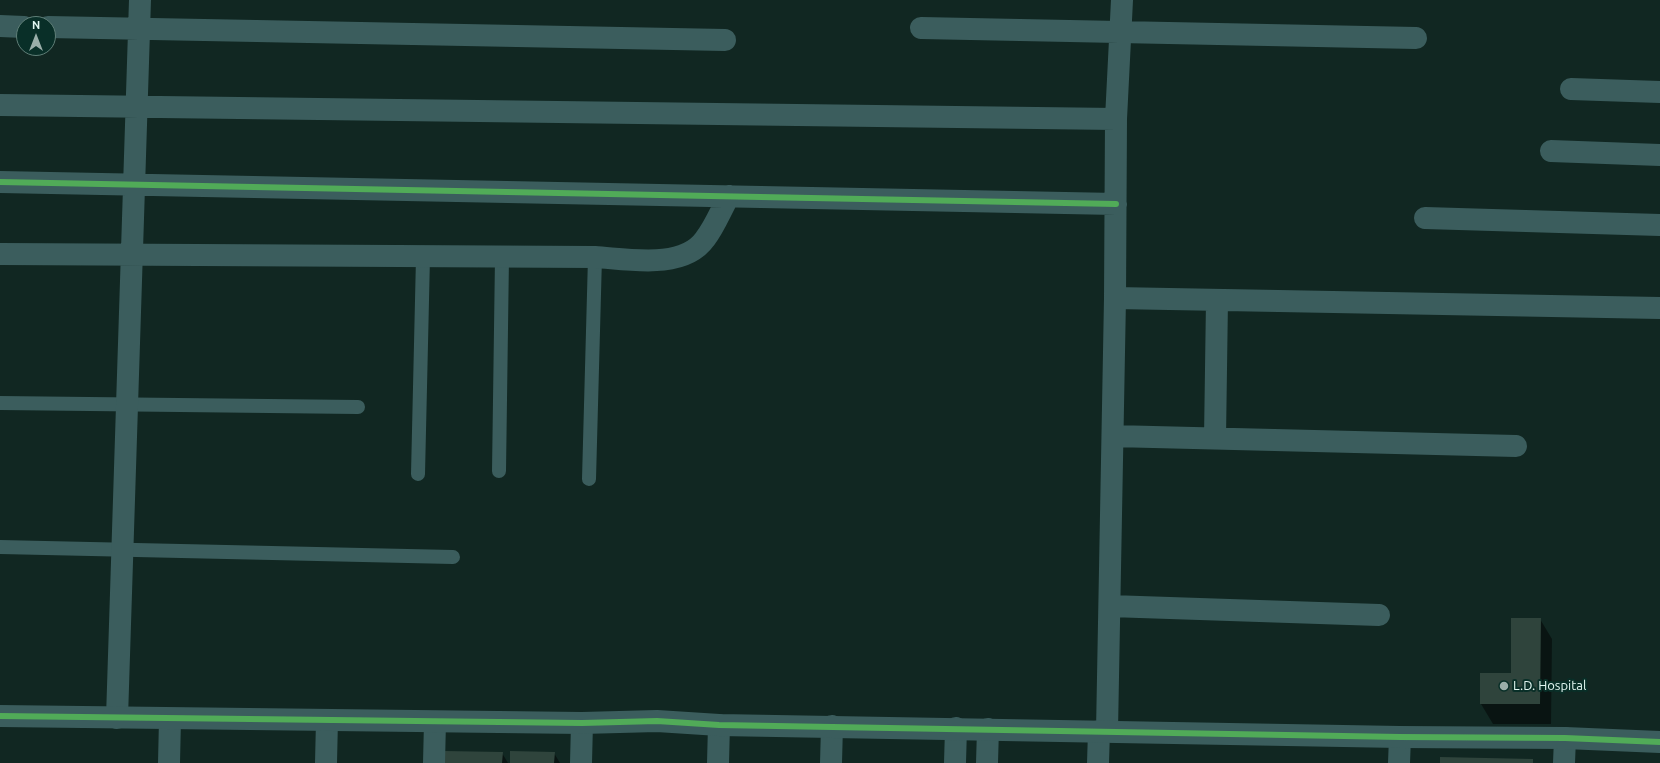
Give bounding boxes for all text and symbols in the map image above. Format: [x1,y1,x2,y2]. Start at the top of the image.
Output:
north arrow [16,16,56,56]
text: N [32,19,40,31]
place label: L.D. Hospital [1513,678,1586,694]
marker: L.D. Hospital [1498,680,1510,692]

